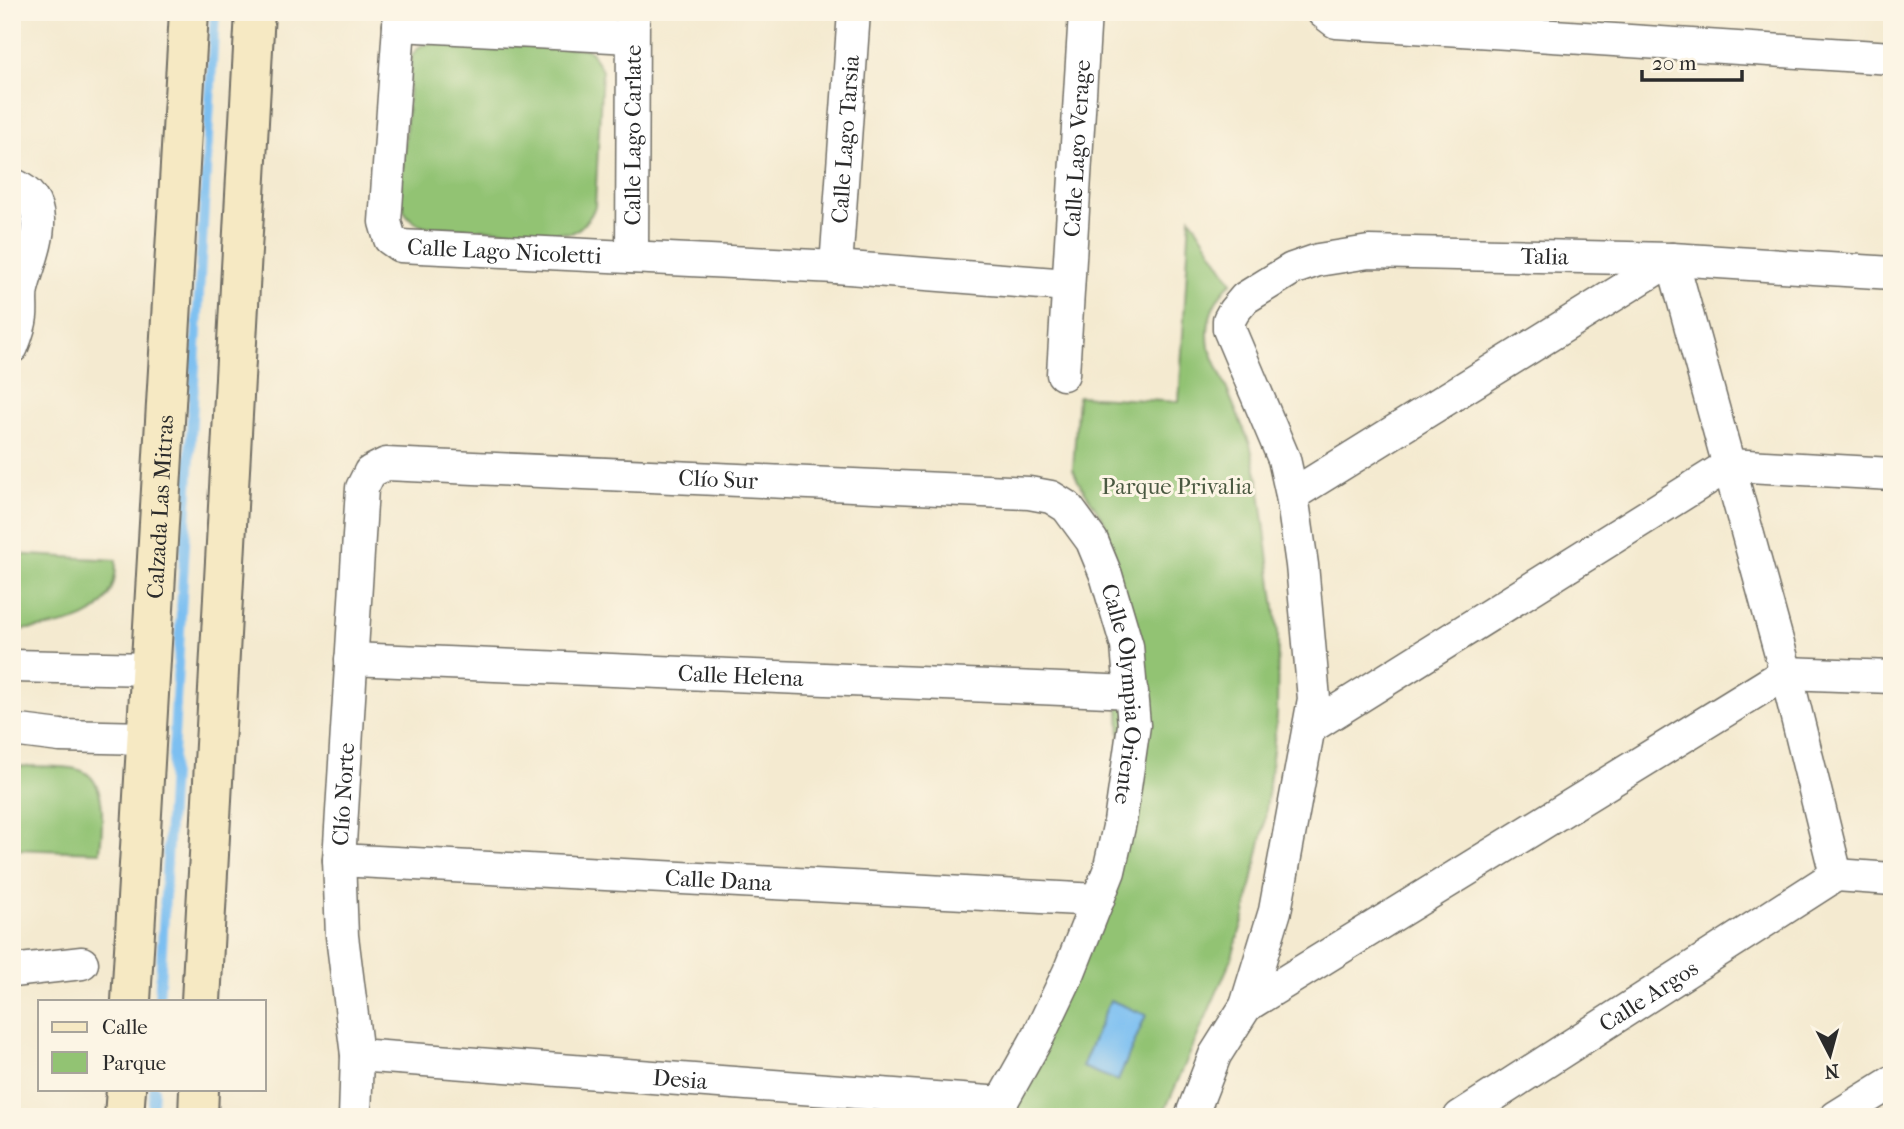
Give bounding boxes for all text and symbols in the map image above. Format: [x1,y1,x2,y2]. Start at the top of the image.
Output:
scale bar [1642,38,1741,82]
street label: Calle Lago Carlate [619,45,646,225]
text: 20 m [1652,51,1697,75]
street label: Calle Lago Tarsia [826,54,864,224]
street label: Calle Lago Verage [1058,59,1096,238]
street label: Calle Lago Nicoletti [407,233,603,269]
street label: Talia [1520,242,1569,270]
street label: Calzada Las Mitras [141,414,179,600]
street label: Clío Sur [678,464,759,494]
park label: Parque Privalia [1102,473,1253,500]
street label: Calle Olympia Oriente [1096,580,1148,806]
street label: Calle Helena [677,659,804,692]
street label: Clío Norte [326,742,360,846]
street label: Calle Dana [664,864,773,896]
street label: Calle Argos [1594,954,1703,1037]
legend [38,1000,266,1090]
text: Calle [102,1015,148,1039]
north arrow [1796,1020,1866,1090]
text: Parque [102,1051,166,1075]
text: N [1823,1059,1840,1083]
street label: Desia [652,1064,709,1095]

